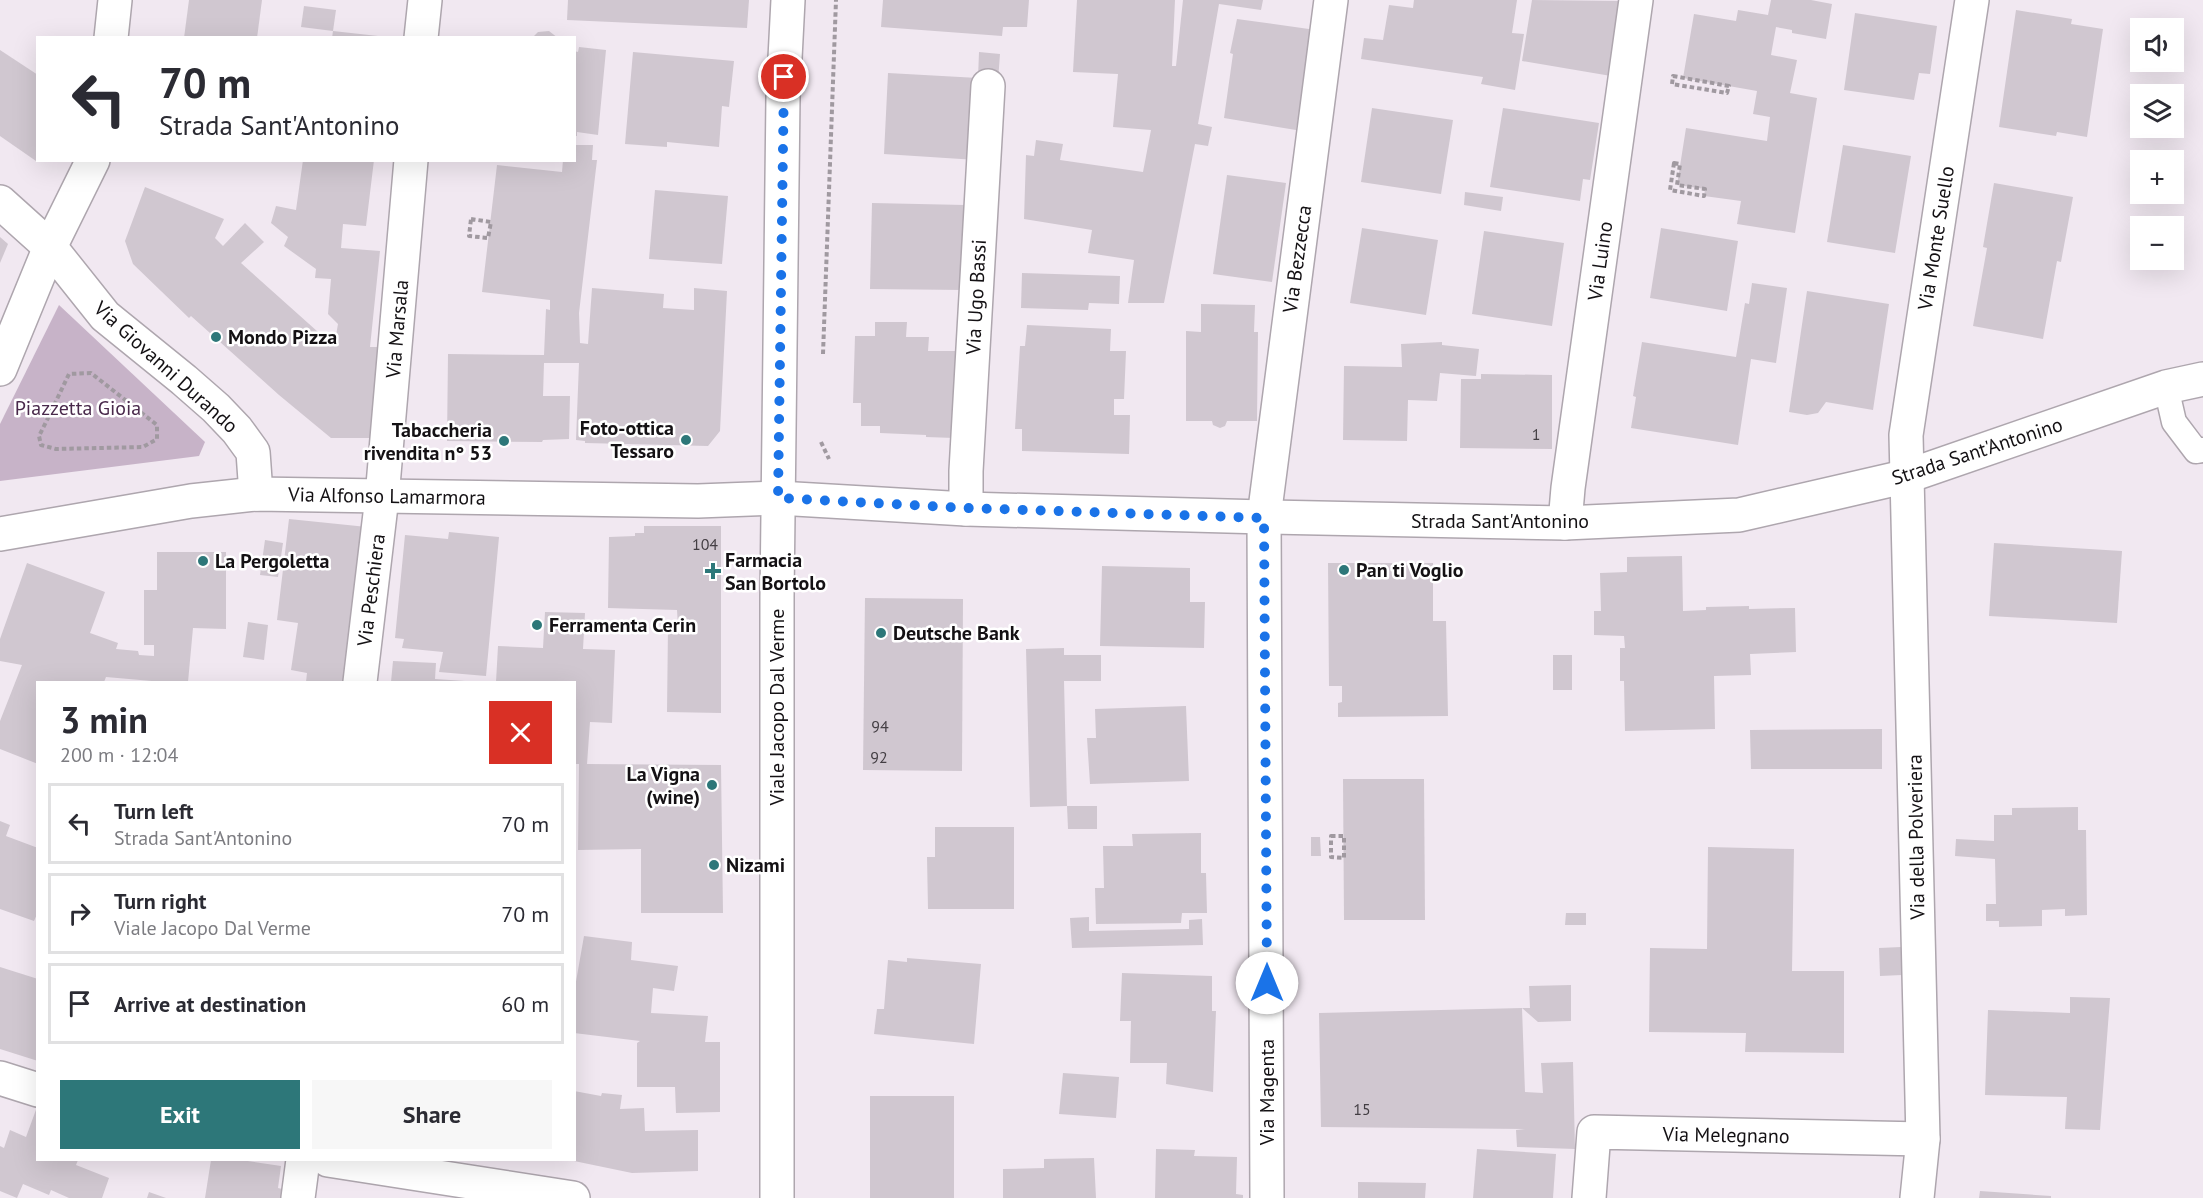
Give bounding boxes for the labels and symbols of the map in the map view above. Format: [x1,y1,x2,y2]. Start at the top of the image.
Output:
pin [758,51,809,102]
street label: Via Monte Suello [1912,164,1960,313]
street label: Via Bezzecca [1276,203,1317,316]
street label: Via Luino [1581,220,1618,303]
street label: Via Ugo Bassi [960,239,992,356]
street label: Via Marsala [380,279,414,380]
street label: Via Giovanni Durando [88,295,244,439]
place label: Mondo Pizza [228,324,337,350]
marker: Mondo Pizza [209,330,223,344]
park label: Piazzetta Gioia [15,395,141,421]
street label: Strada Sant'Antonino [1888,411,2066,491]
place label: Foto-ottica Tessaro [580,415,674,464]
place label: Tabaccheria rivendita n° 53 [364,417,492,466]
house number: 1 [1532,424,1540,444]
marker: Foto-ottica Tessaro [679,433,693,447]
marker: Tabaccheria rivendita n° 53 [497,434,511,448]
street label: Via Alfonso Lamarmora [287,481,486,511]
street label: Strada Sant'Antonino [1411,508,1589,534]
street label: Via Peschiera [351,532,391,649]
house number: 104 [692,534,718,554]
place label: Farmacia San Bortolo [725,547,826,596]
place label: La Pergoletta [215,548,329,574]
marker: La Pergoletta [196,554,210,568]
place label: Pan ti Voglio [1356,557,1464,583]
marker: Pan ti Voglio [1337,563,1351,577]
marker: Farmacia San Bortolo [706,564,720,578]
street label: Viale Jacopo Dal Verme [764,608,790,807]
place label: Ferramenta Cerin [549,612,696,638]
marker: Ferramenta Cerin [530,618,544,632]
place label: Deutsche Bank [893,620,1020,646]
marker: Deutsche Bank [874,626,888,640]
house number: 94 [871,716,889,736]
house number: 92 [870,747,888,767]
street label: Via della Polveriera [1902,754,1930,921]
place label: La Vigna (wine) [626,761,700,810]
marker: La Vigna (wine) [705,778,719,792]
place label: Nizami [726,852,785,878]
marker: Nizami [707,858,721,872]
position arrow [1235,951,1299,1015]
street label: Via Magenta [1254,1039,1280,1146]
house number: 15 [1353,1099,1371,1119]
street label: Via Melegnano [1661,1121,1790,1149]

